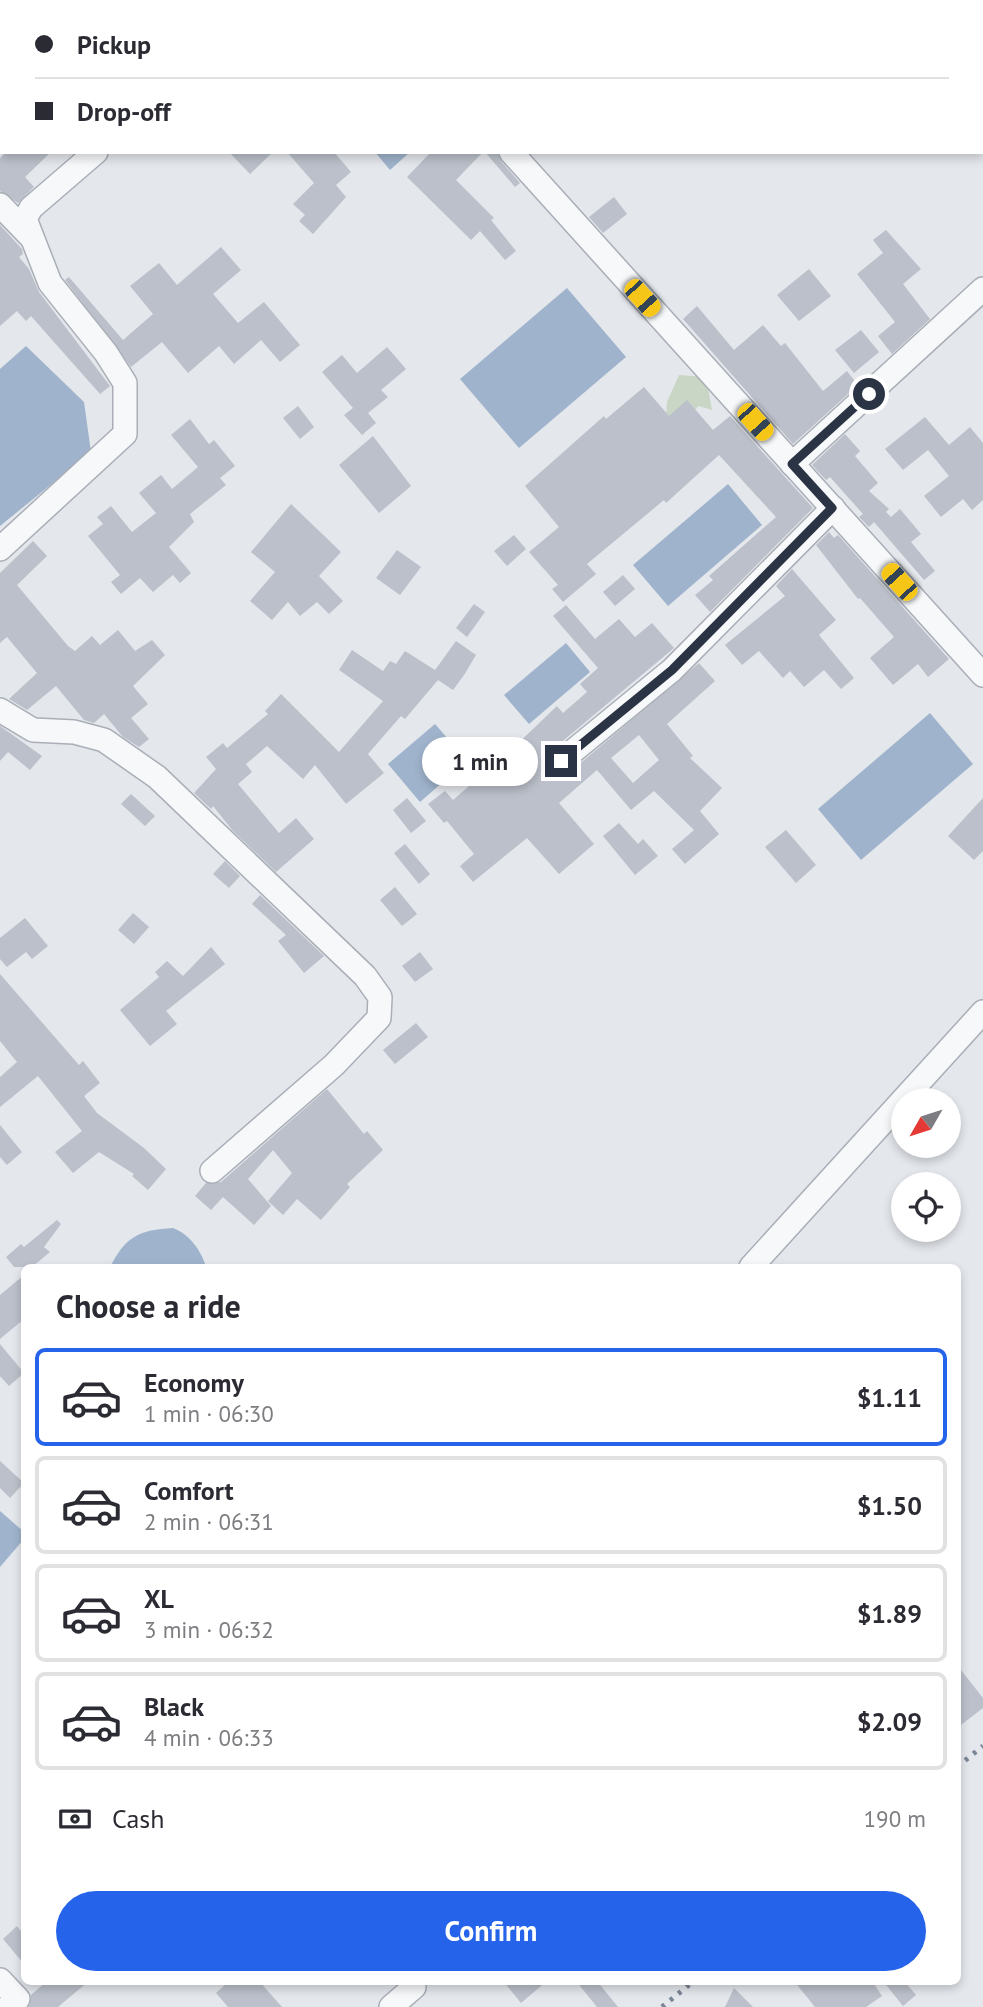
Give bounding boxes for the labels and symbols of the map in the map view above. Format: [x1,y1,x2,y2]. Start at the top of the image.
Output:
car [621,275,664,321]
route start [853,378,885,410]
car [734,399,777,445]
car [878,559,921,605]
callout: 1 min [421,736,536,786]
route end [545,745,577,777]
north arrow [891,1088,961,1158]

